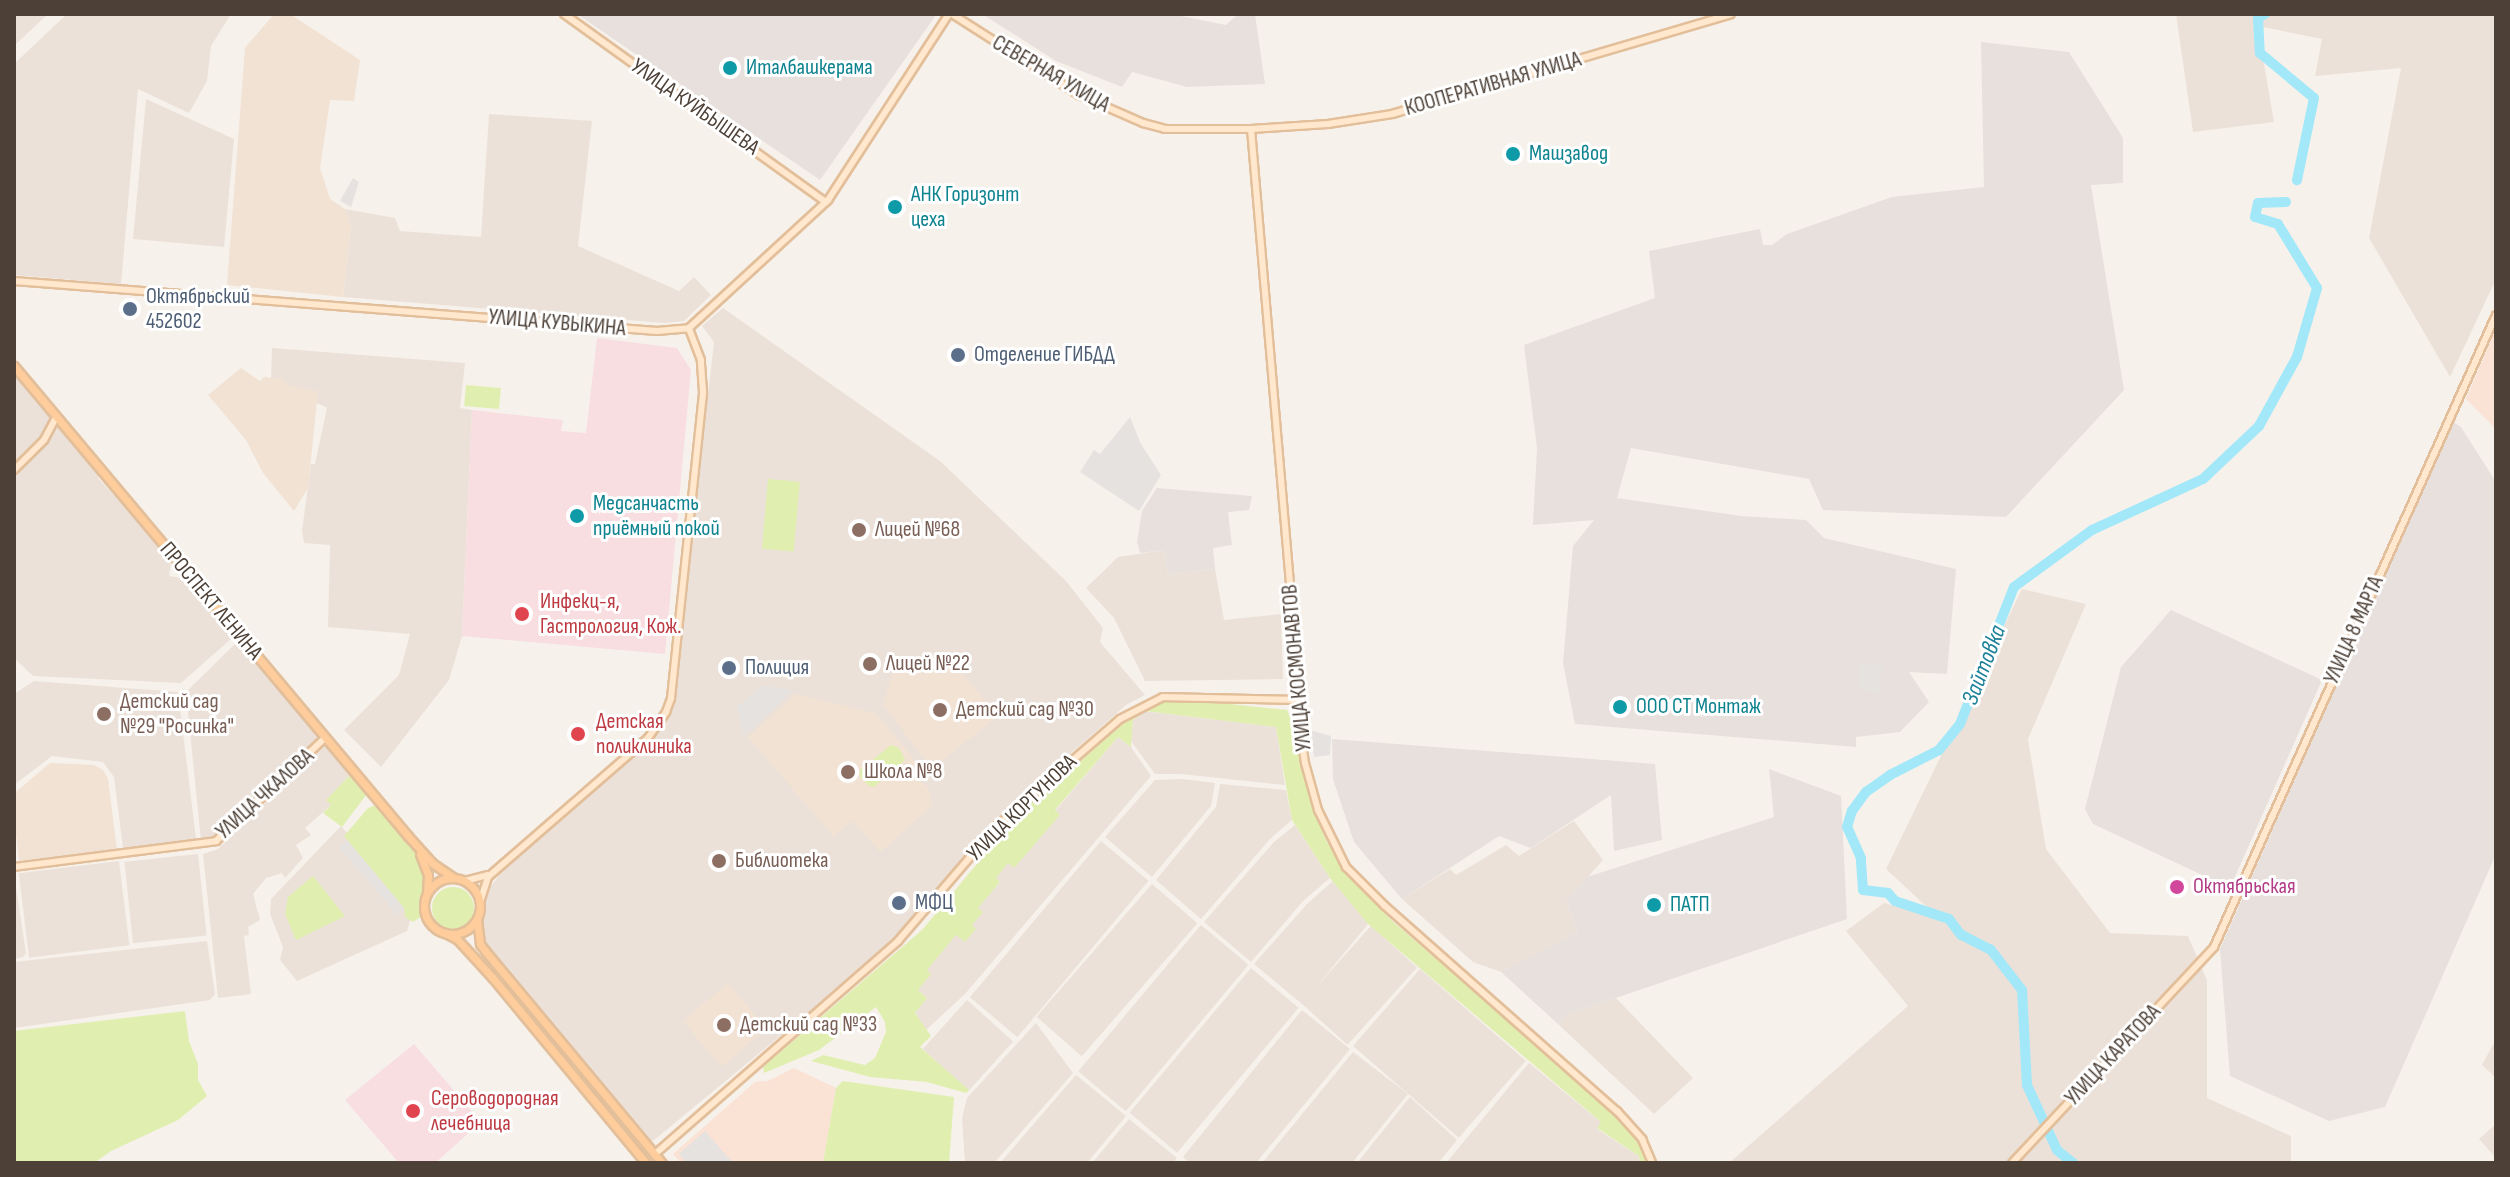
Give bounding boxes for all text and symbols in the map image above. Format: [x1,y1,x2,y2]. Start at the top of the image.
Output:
street label: СЕВЕРНАЯ УЛИЦА [987,30,1115,118]
street label: КООПЕРАТИВНАЯ УЛИЦА [1402,46,1584,122]
street label: УЛИЦА КУЙБЫШЕВА [626,53,764,161]
place label: Италбашкерама [746,55,873,81]
marker: Италбашкерама [721,59,739,77]
place label: Машзавод [1529,141,1608,167]
marker: Машзавод [1504,145,1522,163]
place label: АНК Горизонт цеха [911,181,1019,232]
marker: АНК Горизонт цеха [886,198,904,216]
place label: Октябрьский 452602 [146,283,250,334]
marker: Октябрьский 452602 [121,300,139,318]
street label: УЛИЦА КУВЫКИНА [487,304,627,342]
place label: Отделение ГИБДД [974,342,1115,368]
marker: Отделение ГИБДД [949,346,967,364]
place label: Медсанчасть приёмный покой [593,490,720,542]
marker: Медсанчасть приёмный покой [568,507,586,525]
place label: Лицей №68 [875,517,960,543]
marker: Лицей №68 [850,521,868,539]
street label: ПРОСПЕКТ ЛЕНИНА [154,537,268,665]
street label: УЛИЦА 8 МАРТА [2318,572,2390,688]
street label: УЛИЦА КОСМОНАВТОВ [1277,583,1317,753]
place label: Инфекц-я, Гастрология, Кож. [540,588,681,640]
marker: Инфекц-я, Гастрология, Кож. [511,603,533,625]
water label: Зайтовка [1956,621,2012,709]
place label: Лицей №22 [886,651,970,677]
place label: Полиция [745,655,809,681]
marker: Лицей №22 [861,655,879,673]
marker: Полиция [720,659,738,677]
place label: Детский сад №29 "Росинка" [120,688,234,740]
place label: ООО СТ Монтаж [1636,694,1761,720]
place label: Детский сад №30 [956,697,1094,723]
marker: ООО СТ Монтаж [1611,698,1629,716]
marker: Детский сад №30 [931,701,949,719]
marker: Детский сад №29 "Росинка" [95,705,113,723]
place label: Детская поликлиника [596,708,692,760]
marker: Детская поликлиника [567,723,589,745]
street label: УЛИЦА ЧКАЛОВА [211,743,319,845]
street label: УЛИЦА КОРТУНОВА [962,749,1082,867]
place label: Школа №8 [864,759,942,785]
marker: Школа №8 [839,763,857,781]
place label: Библиотека [735,848,828,874]
marker: Библиотека [710,852,728,870]
place label: Октябрьская [2193,874,2296,900]
marker: Октябрьская [2168,878,2186,896]
place label: МФЦ [915,890,953,916]
place label: ПАТП [1670,892,1710,918]
marker: МФЦ [890,894,908,912]
marker: ПАТП [1645,896,1663,914]
street label: УЛИЦА КАРАТОВА [2060,999,2166,1111]
place label: Детский сад №33 [740,1012,877,1038]
marker: Детский сад №33 [715,1016,733,1034]
place label: Сероводородная лечебница [431,1085,559,1136]
marker: Сероводородная лечебница [402,1100,424,1122]

